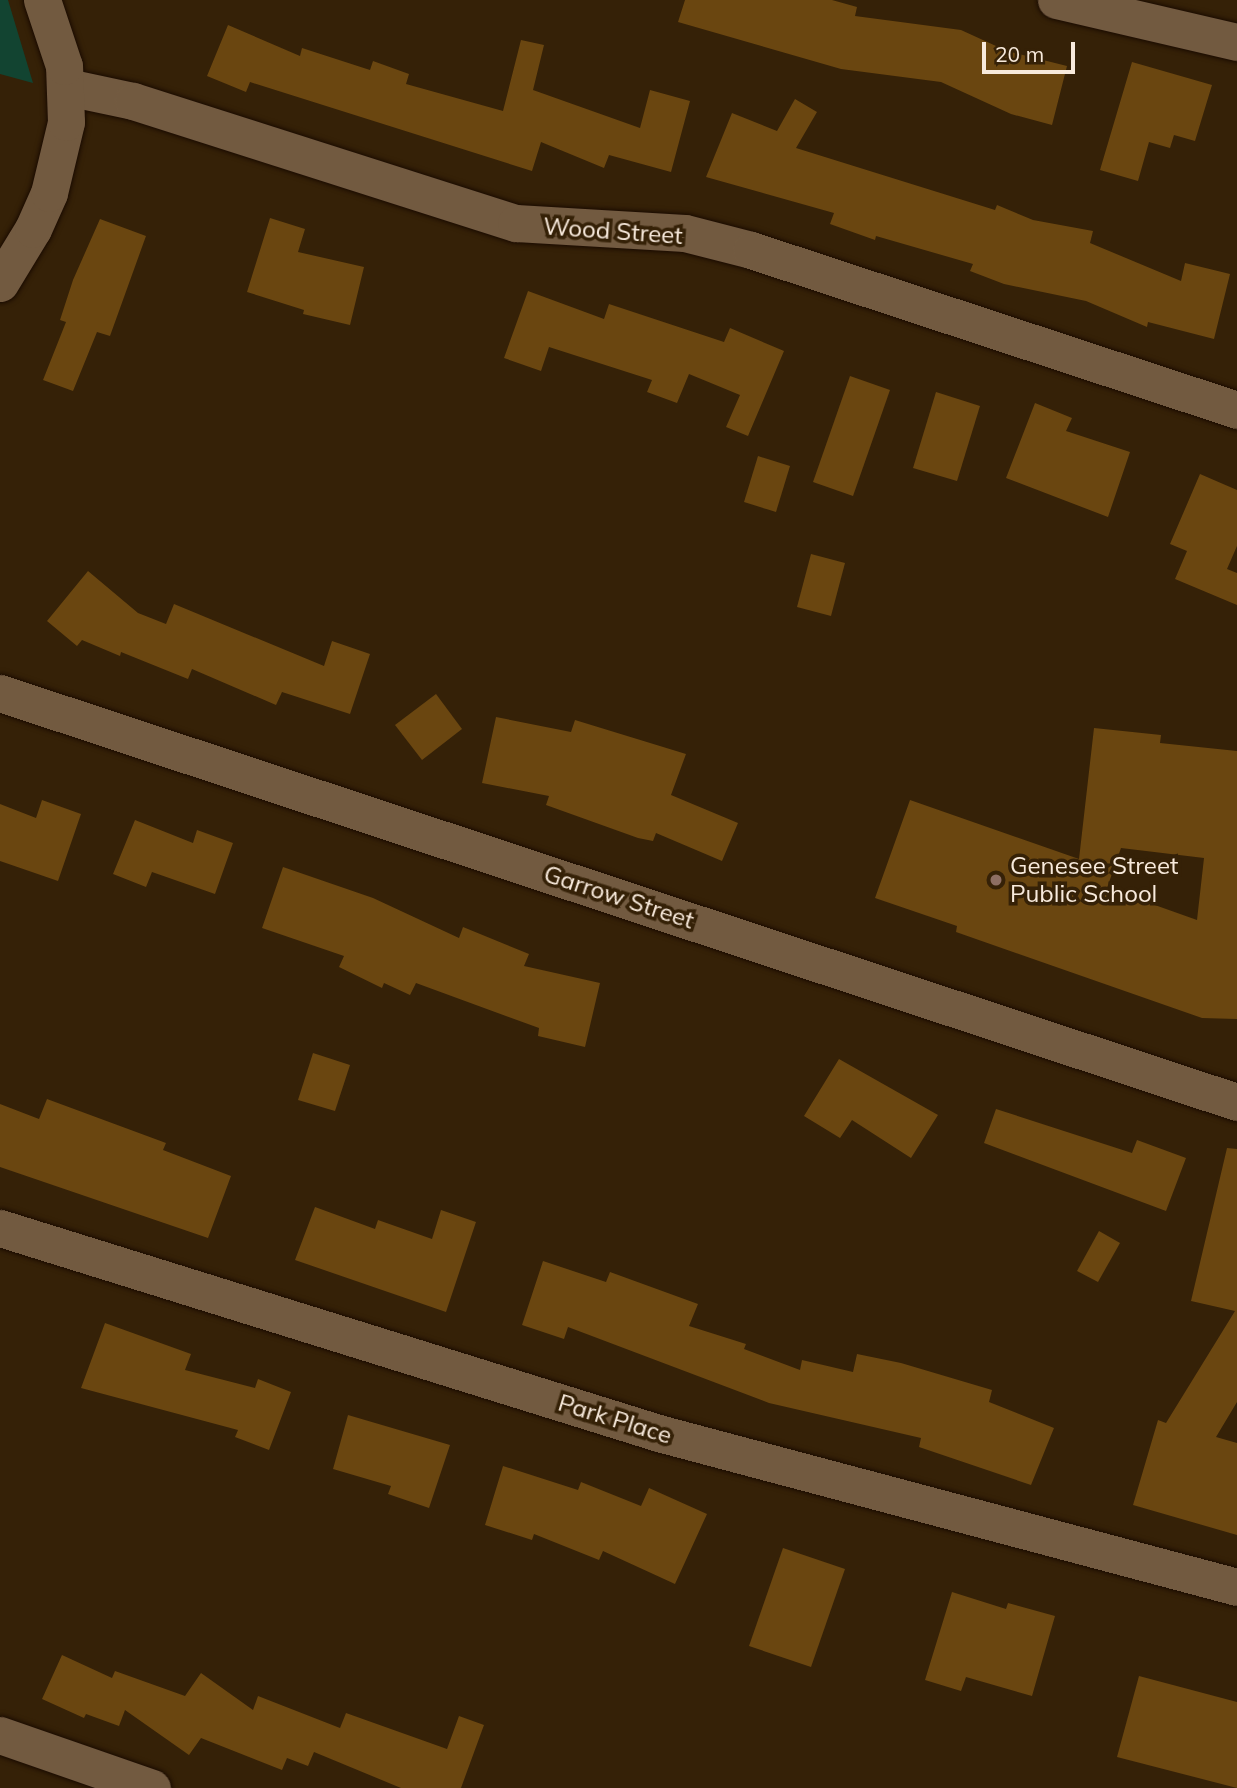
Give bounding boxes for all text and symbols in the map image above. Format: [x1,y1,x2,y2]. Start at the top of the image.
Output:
scale bar [985,28,1078,72]
text: 20 m [995,41,1044,67]
street label: Wood Street [542,212,684,250]
place label: Genesee Street Public School [1010,852,1178,908]
street label: Garrow Street [540,859,698,935]
marker: Genesee Street Public School [988,872,1004,888]
street label: Park Place [555,1388,675,1450]

